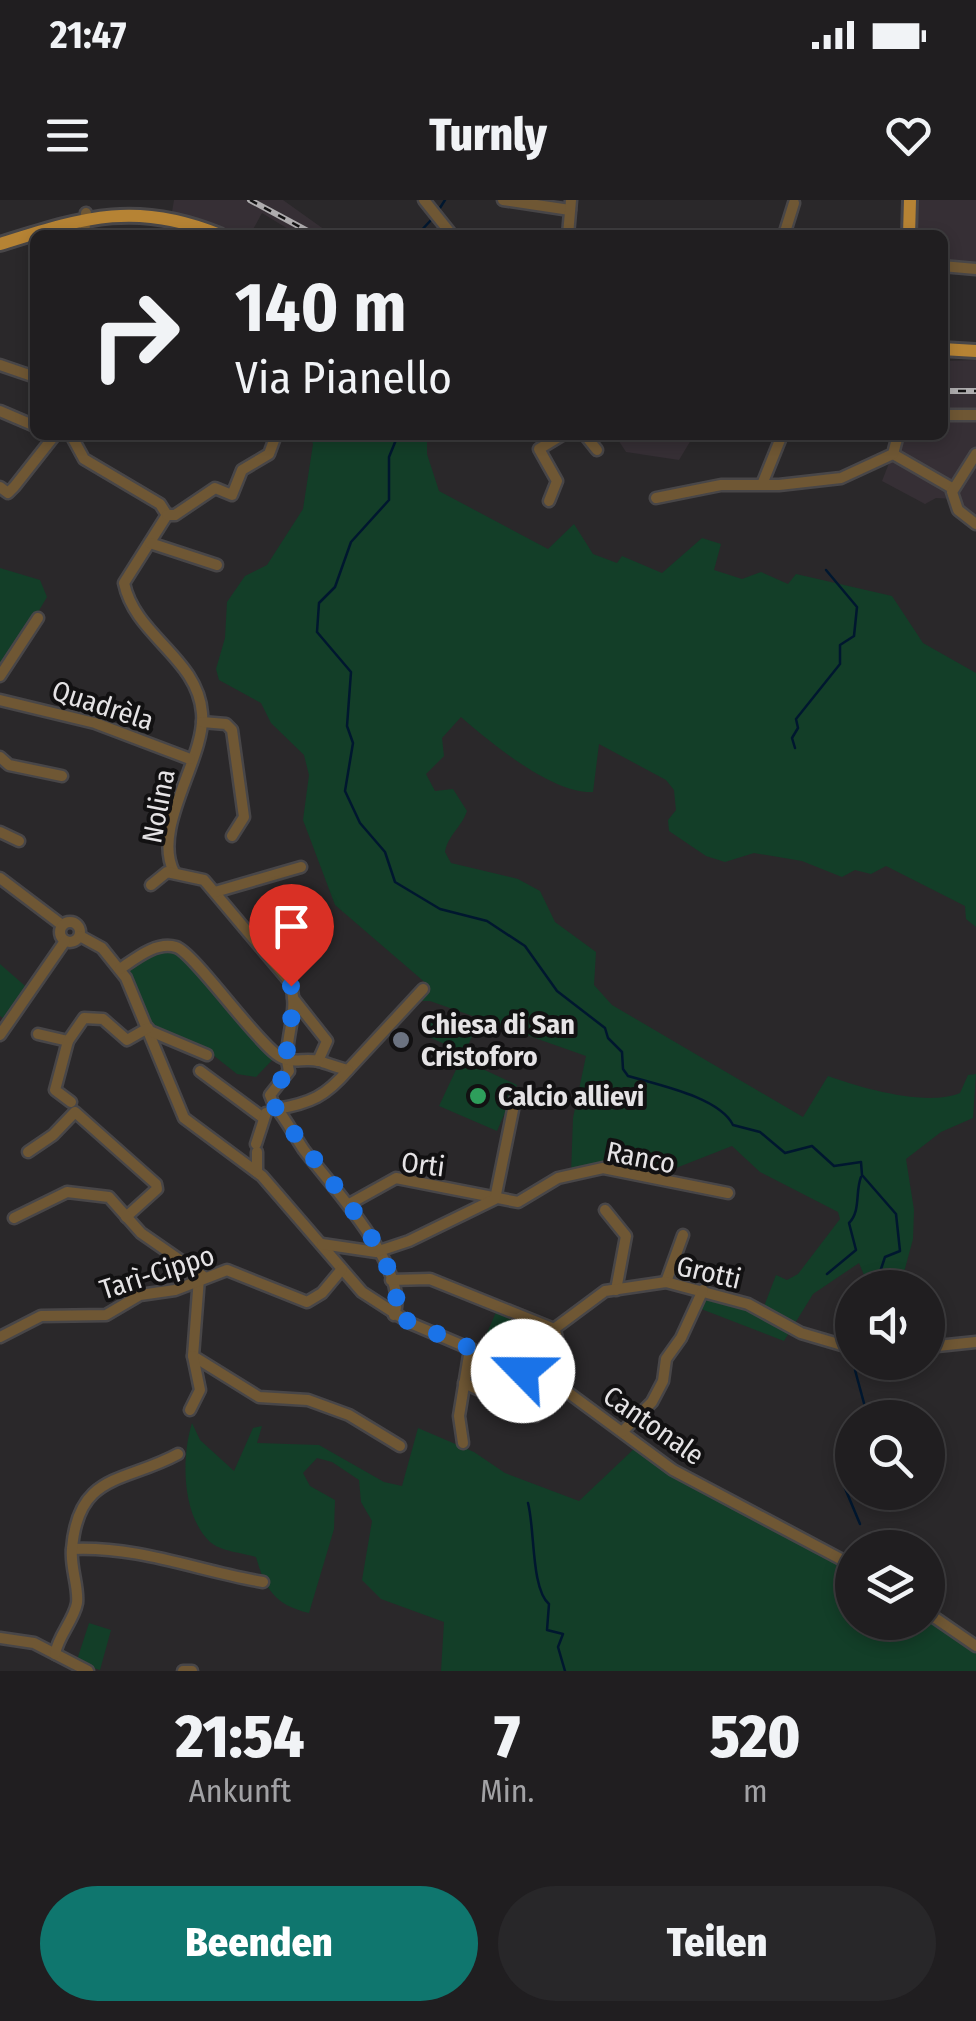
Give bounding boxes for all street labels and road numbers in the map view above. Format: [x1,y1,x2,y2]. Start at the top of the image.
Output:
street label: Quadrèla [48,674,158,737]
street label: Nolina [135,766,182,846]
street label: Ranco [604,1135,678,1180]
street label: Orti [399,1145,447,1184]
street label: Tarì-Cippo [96,1239,218,1306]
street label: Grotti [673,1249,744,1296]
street label: Cantonale [597,1379,710,1472]

